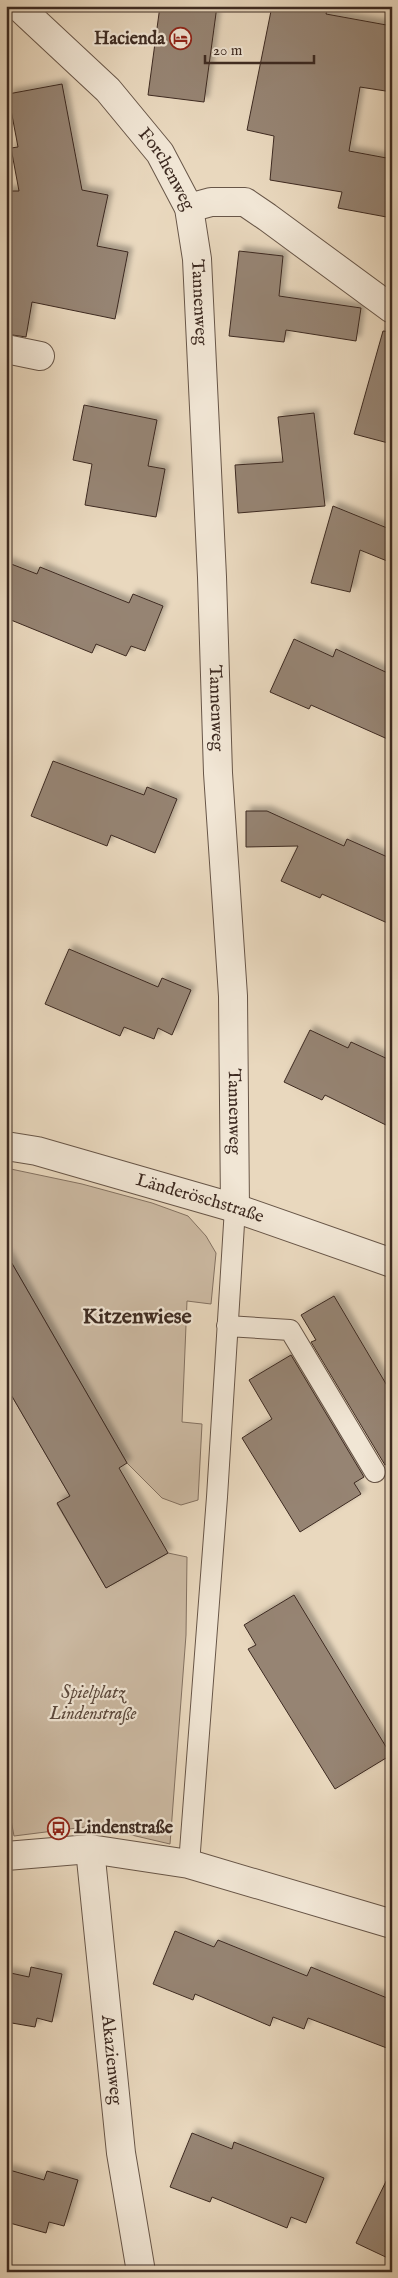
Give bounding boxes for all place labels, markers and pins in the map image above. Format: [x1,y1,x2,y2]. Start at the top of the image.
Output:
hotel icon: Hacienda [169,27,193,51]
place label: Hacienda [94,28,166,51]
bus stop icon: Lindenstraße [46,1816,70,1840]
place label: Lindenstraße [74,1817,174,1840]

